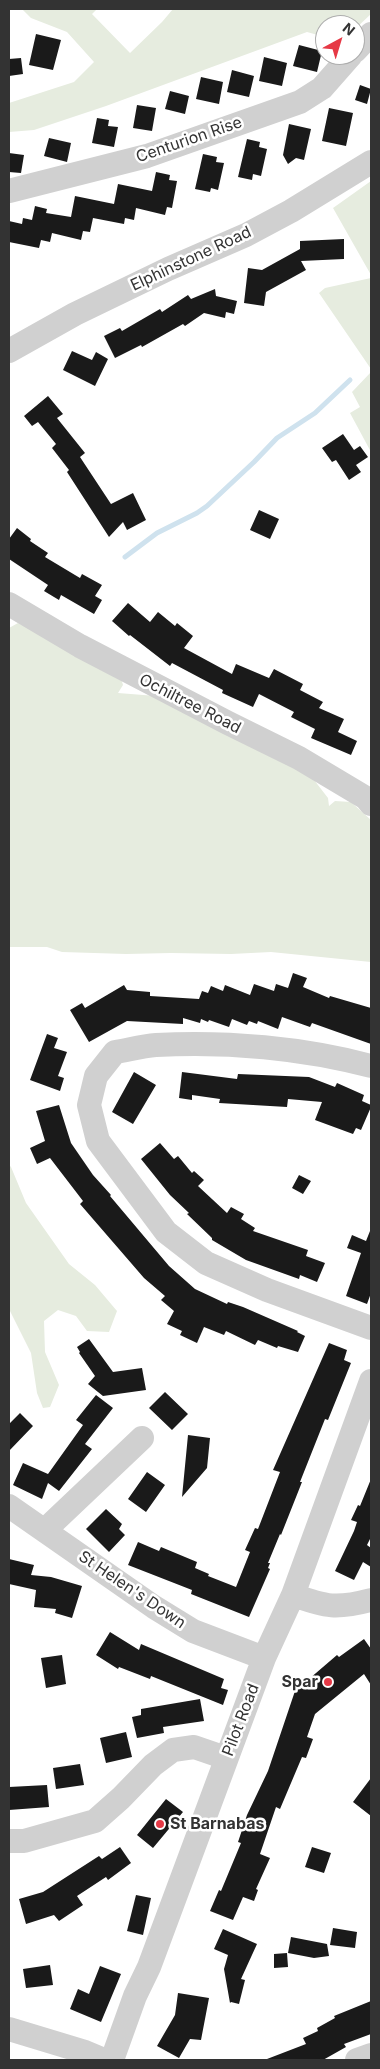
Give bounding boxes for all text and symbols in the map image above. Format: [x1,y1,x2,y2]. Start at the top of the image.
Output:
north arrow [315,15,365,65]
text: N [340,19,359,39]
street label: Centurion Rise [133,113,245,167]
street label: Elphinstone Road [128,223,254,295]
street label: Ochiltree Road [136,670,244,738]
street label: St Helen's Down [75,1547,189,1633]
place label: Spar [281,1672,318,1692]
marker: Spar [322,1676,334,1688]
street label: Pilot Road [218,1681,264,1759]
place label: St Barnabas [170,1814,264,1834]
marker: St Barnabas [154,1818,166,1830]

